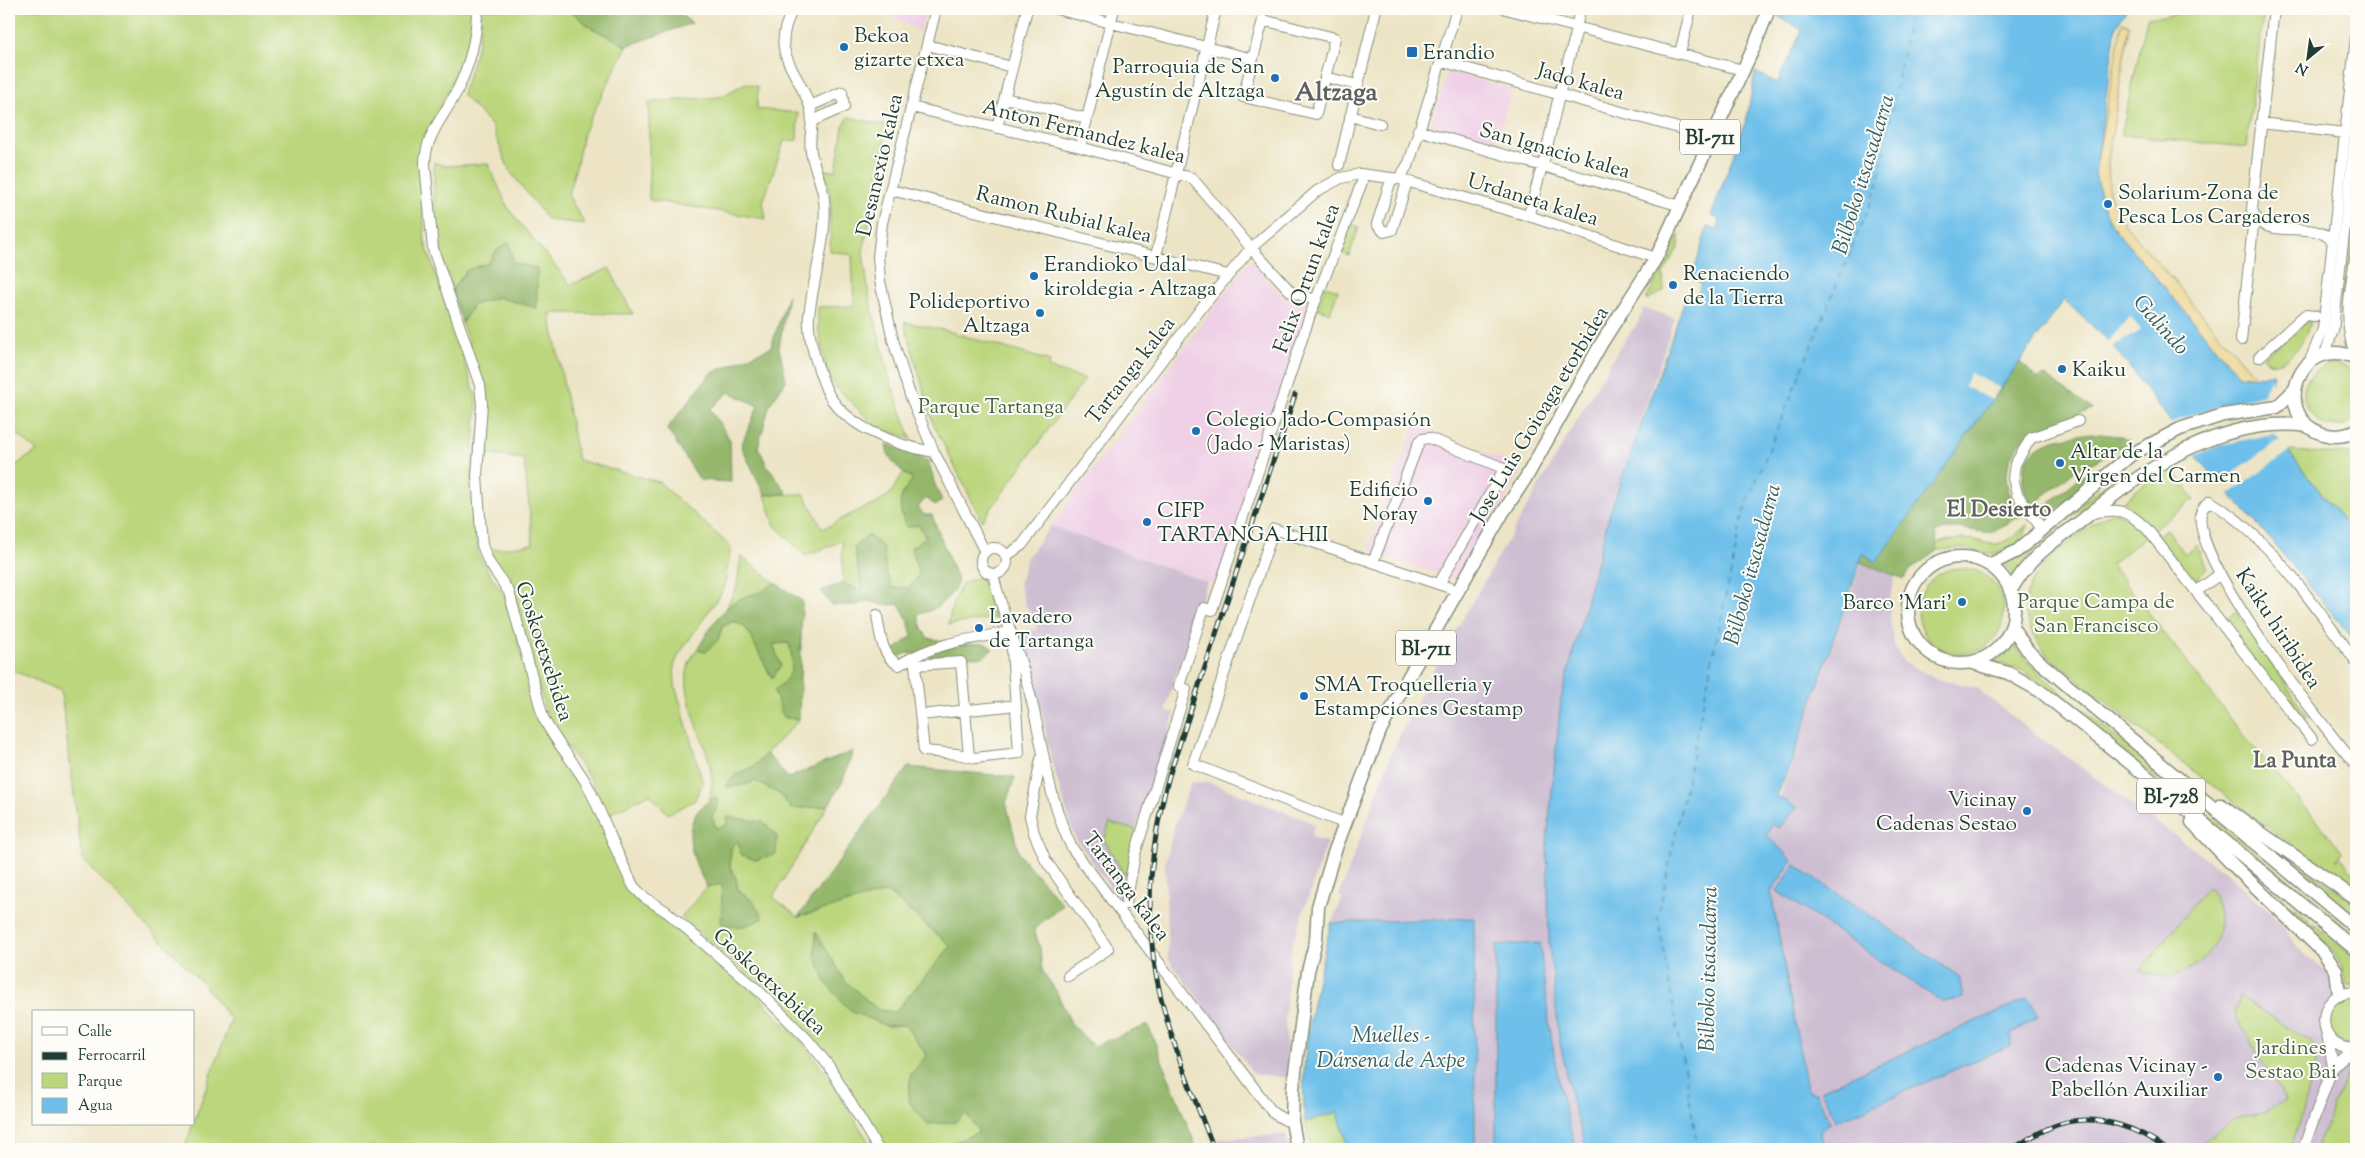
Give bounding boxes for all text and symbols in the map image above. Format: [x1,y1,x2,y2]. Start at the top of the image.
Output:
place label: Bekoa gizarte etxea [854,22,965,76]
north arrow [2282,32,2332,82]
place label: Erandio [1423,39,1495,69]
marker: Bekoa gizarte etxea [838,41,850,53]
marker: Erandio [1405,45,1419,59]
place label: Parroquia de San Agustín de Altzaga [1095,53,1265,107]
street label: Jado kalea [1532,56,1628,110]
text: N [2293,56,2312,79]
marker: Parroquia de San Agustín de Altzaga [1269,72,1281,84]
district label: Altzaga [1294,75,1378,112]
street label: Desanexio kalea [850,91,912,240]
water label: Bilboko itsasadarra [1825,91,1904,259]
street label: Anton Fernandez kalea [979,93,1188,173]
street label: San Ignacio kalea [1476,116,1634,188]
road number: BI-711 [1680,120,1740,154]
street label: Urdaneta kalea [1463,167,1602,235]
place label: Solarium-Zona de Pesca Los Cargaderos [2118,179,2310,233]
street label: Ramon Rubial kalea [972,180,1155,252]
marker: Solarium-Zona de Pesca Los Cargaderos [2102,198,2114,210]
street label: Felix Ortun kalea [1267,199,1349,358]
place label: Erandioko Udal kiroldegia - Altzaga [1044,251,1217,305]
place label: Renaciendo de la Tierra [1683,260,1790,314]
marker: Erandioko Udal kiroldegia - Altzaga [1028,270,1040,282]
marker: Renaciendo de la Tierra [1667,279,1679,291]
place label: Polideportivo Altzaga [909,288,1030,342]
water label: Galindo [2124,289,2196,363]
street label: Jose Luis Goioaga etorbidea [1464,301,1618,530]
marker: Polideportivo Altzaga [1034,307,1046,319]
street label: Tartanga kalea [1080,311,1184,432]
place label: Kaiku [2072,356,2126,386]
marker: Kaiku [2056,363,2068,375]
park label: Parque Tartanga [918,393,1064,423]
place label: Colegio Jado-Compasión (Jado - Maristas) [1206,406,1431,460]
marker: Colegio Jado-Compasión (Jado - Maristas) [1190,425,1202,437]
place label: Altar de la Virgen del Carmen [2070,438,2241,492]
marker: Altar de la Virgen del Carmen [2054,457,2066,469]
place label: Edificio Noray [1349,476,1419,530]
water label: Bilboko itsasadarra [1717,481,1791,649]
marker: Edificio Noray [1422,495,1434,507]
district label: El Desierto [1947,495,2051,527]
place label: CIFP TARTANGA LHII [1157,497,1329,551]
marker: CIFP TARTANGA LHII [1141,516,1153,528]
street label: Kaiku hiribidea [2227,563,2328,696]
street label: Goskoetxebidea [506,578,580,726]
park label: Parque Campa de San Francisco [2017,588,2175,642]
place label: Barco 'Mari' [1843,589,1952,619]
marker: Barco 'Mari' [1956,596,1968,608]
place label: Lavadero de Tartanga [989,603,1094,657]
marker: Lavadero de Tartanga [973,622,985,634]
road number: BI-711 [1396,630,1456,666]
place label: SMA Troquelleria y Estampciones Gestamp [1314,671,1523,725]
marker: SMA Troquelleria y Estampciones Gestamp [1298,690,1310,702]
district label: La Punta [2253,746,2338,778]
road number: BI-728 [2137,778,2205,814]
place label: Vicinay Cadenas Sestao [1876,786,2018,840]
marker: Vicinay Cadenas Sestao [2021,805,2033,817]
street label: Tartanga kalea [1074,826,1177,948]
water label: Bilboko itsasadarra [1693,886,1727,1052]
street label: Goskoetxebidea [705,922,832,1043]
legend [32,1010,195,1126]
water label: Muelles - Dársena de Axpe [1317,1021,1466,1078]
text: Calle [78,1022,112,1043]
park label: Jardines Sestao Bai [2245,1034,2337,1088]
text: Ferrocarril [78,1046,146,1067]
place label: Cadenas Vicinay - Pabellón Auxiliar [2045,1052,2208,1106]
marker: Cadenas Vicinay - Pabellón Auxiliar [2212,1071,2224,1083]
text: Parque [78,1072,122,1093]
text: Agua [78,1096,113,1117]

